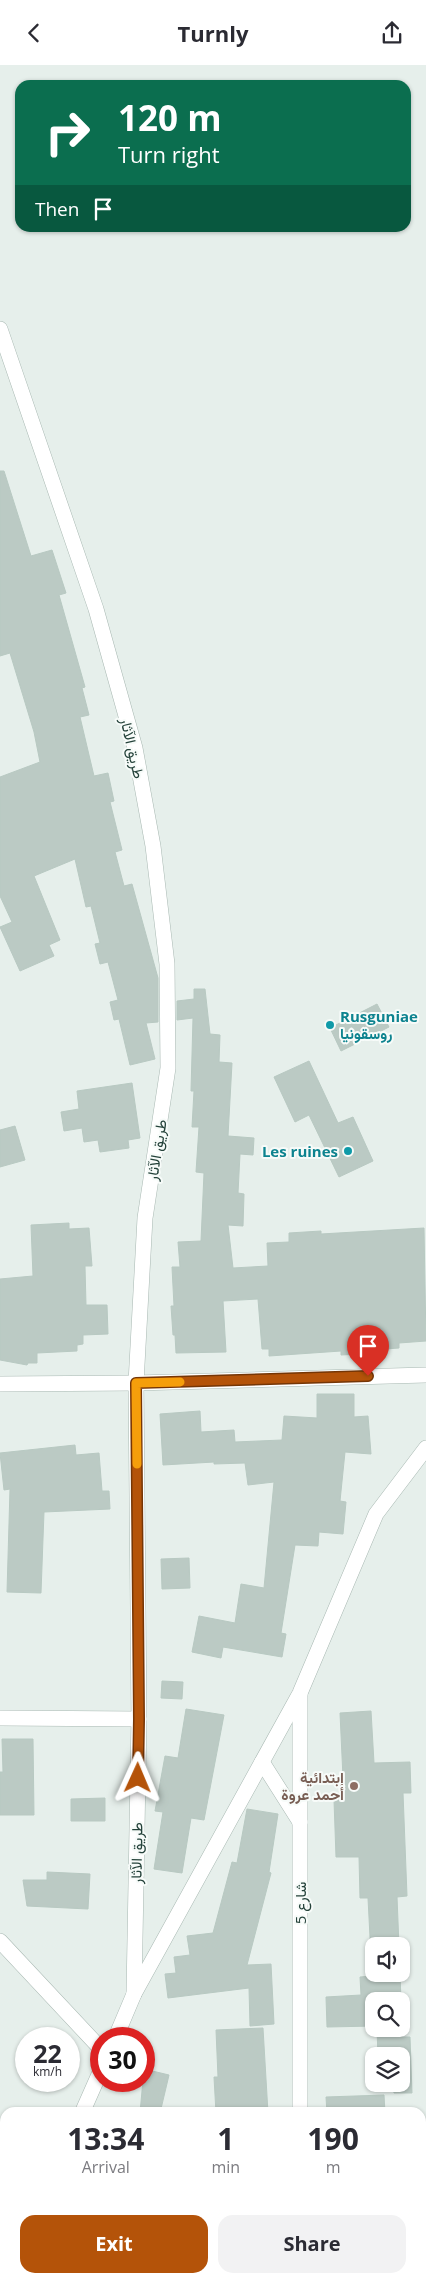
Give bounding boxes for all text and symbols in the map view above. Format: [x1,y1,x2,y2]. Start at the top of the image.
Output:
text: Turnly [178,18,248,48]
icon: back [20,19,48,47]
icon: share [378,19,406,47]
text: 120 m [118,94,222,141]
icon: right [35,100,100,165]
text: Turn right [118,139,220,169]
icon: arrive [89,195,117,223]
text: Then [35,196,79,222]
street label: طريق الآثار [115,715,150,781]
place label: Rusguniae روسقونيا [340,1006,418,1043]
marker: Rusguniae روسقونيا [324,1019,336,1031]
street label: طريق الآثار [141,1118,172,1183]
place label: Les ruines [262,1141,338,1161]
marker: Les ruines [342,1145,354,1157]
pin [347,1325,389,1376]
icon: arrive [354,1332,382,1360]
position arrow [111,1751,163,1803]
place label: إبتدائية أحمد عروة [281,1767,344,1804]
marker: إبتدائية أحمد عروة [348,1780,360,1792]
street label: طريق الآثار [125,1822,148,1885]
street label: شارع 5 [290,1882,312,1924]
map controls [365,1937,410,2092]
button: sound [365,1937,410,1982]
button: search [365,1992,410,2037]
speed limit sign: 30 [90,2027,155,2092]
text: 22 [33,2036,62,2070]
button: layers [365,2047,410,2092]
text: km/h [33,2063,62,2080]
text: 13:34 [67,2118,144,2159]
text: 1 [217,2118,234,2159]
text: 190 [307,2118,359,2159]
text: Arrival [82,2156,130,2178]
text: min [212,2156,240,2178]
text: m [326,2156,341,2178]
button: Exit [20,2215,208,2273]
button: Share [218,2215,406,2273]

